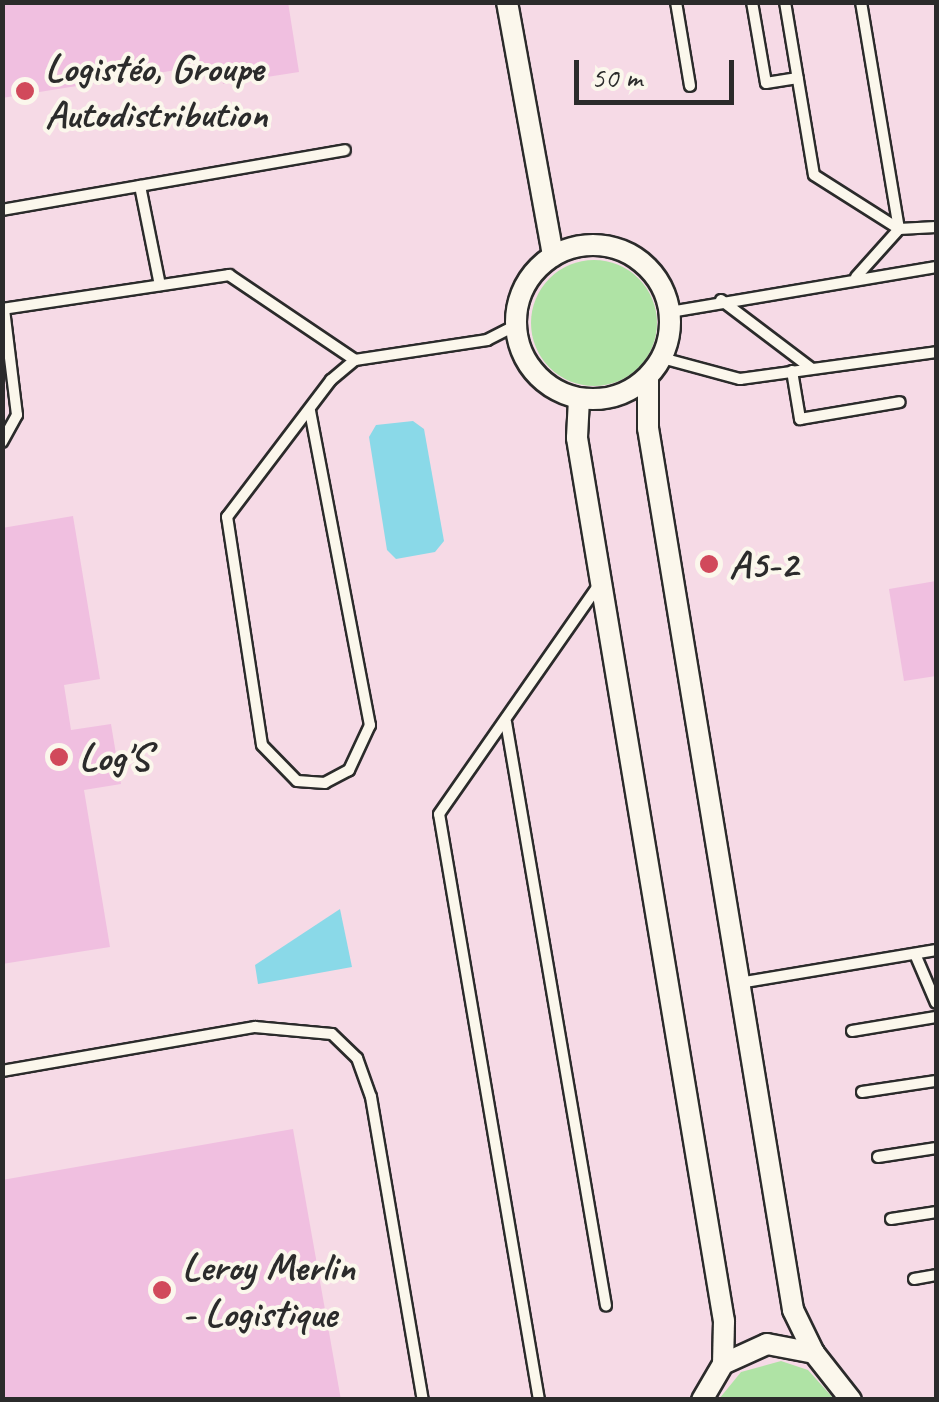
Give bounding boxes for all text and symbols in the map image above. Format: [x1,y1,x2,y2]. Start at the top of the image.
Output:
scale bar [579,40,739,102]
place label: Logistéo, Groupe Autodistribution [45,44,267,138]
text: 50 m [591,58,642,96]
marker: Logistéo, Groupe Autodistribution [14,80,36,102]
place label: A5-2 [729,540,798,588]
marker: A5-2 [698,553,720,575]
place label: Log'S [79,733,150,781]
marker: Log'S [48,746,70,768]
place label: Leroy Merlin - Logistique [182,1243,355,1337]
marker: Leroy Merlin - Logistique [151,1279,173,1301]

